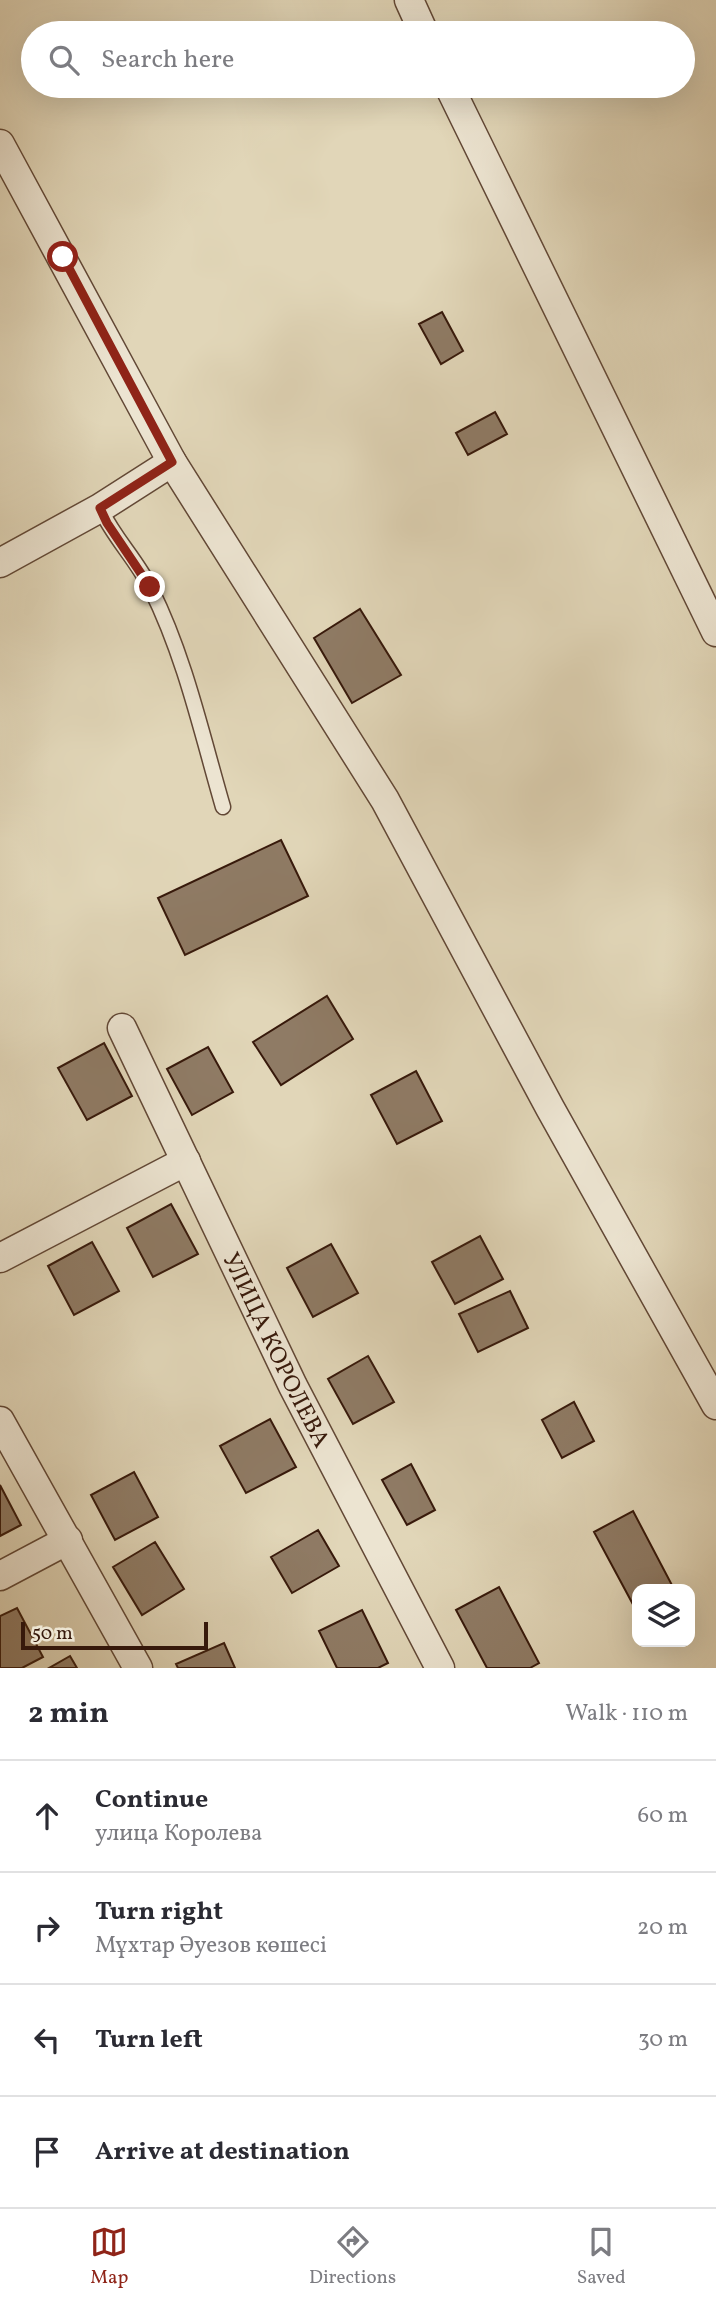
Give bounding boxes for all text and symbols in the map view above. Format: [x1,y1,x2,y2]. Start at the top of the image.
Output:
search box [21,21,695,98]
icon: search [45,41,83,79]
text: Search here [101,42,234,78]
route start [47,241,78,272]
route end [134,571,165,602]
street label: УЛИЦА КОРОЛЕВА [213,1247,337,1454]
map controls [632,1584,695,1647]
button: layers [632,1584,695,1647]
scale bar [21,1619,208,1651]
text: 50 m [32,1621,73,1647]
text: 2 min [28,1693,109,1735]
text: Walk · 110 m [565,1698,688,1730]
text: Continue [95,1782,208,1818]
icon: ahead [28,1797,66,1835]
text: 60 m [638,1800,688,1832]
text: улица Королева [95,1818,263,1850]
text: Turn right [95,1894,223,1930]
icon: right [28,1909,66,1947]
text: 20 m [637,1912,688,1944]
text: Мұхтар Әуезов көшесі [95,1930,327,1962]
icon: left [28,2021,66,2059]
text: Turn left [95,2022,203,2058]
text: 30 m [638,2024,688,2056]
icon: arrive [28,2133,66,2171]
text: Arrive at destination [95,2134,350,2170]
tab: Map [90,2223,128,2291]
tab: Directions [309,2223,396,2291]
tab: Saved [577,2223,626,2291]

